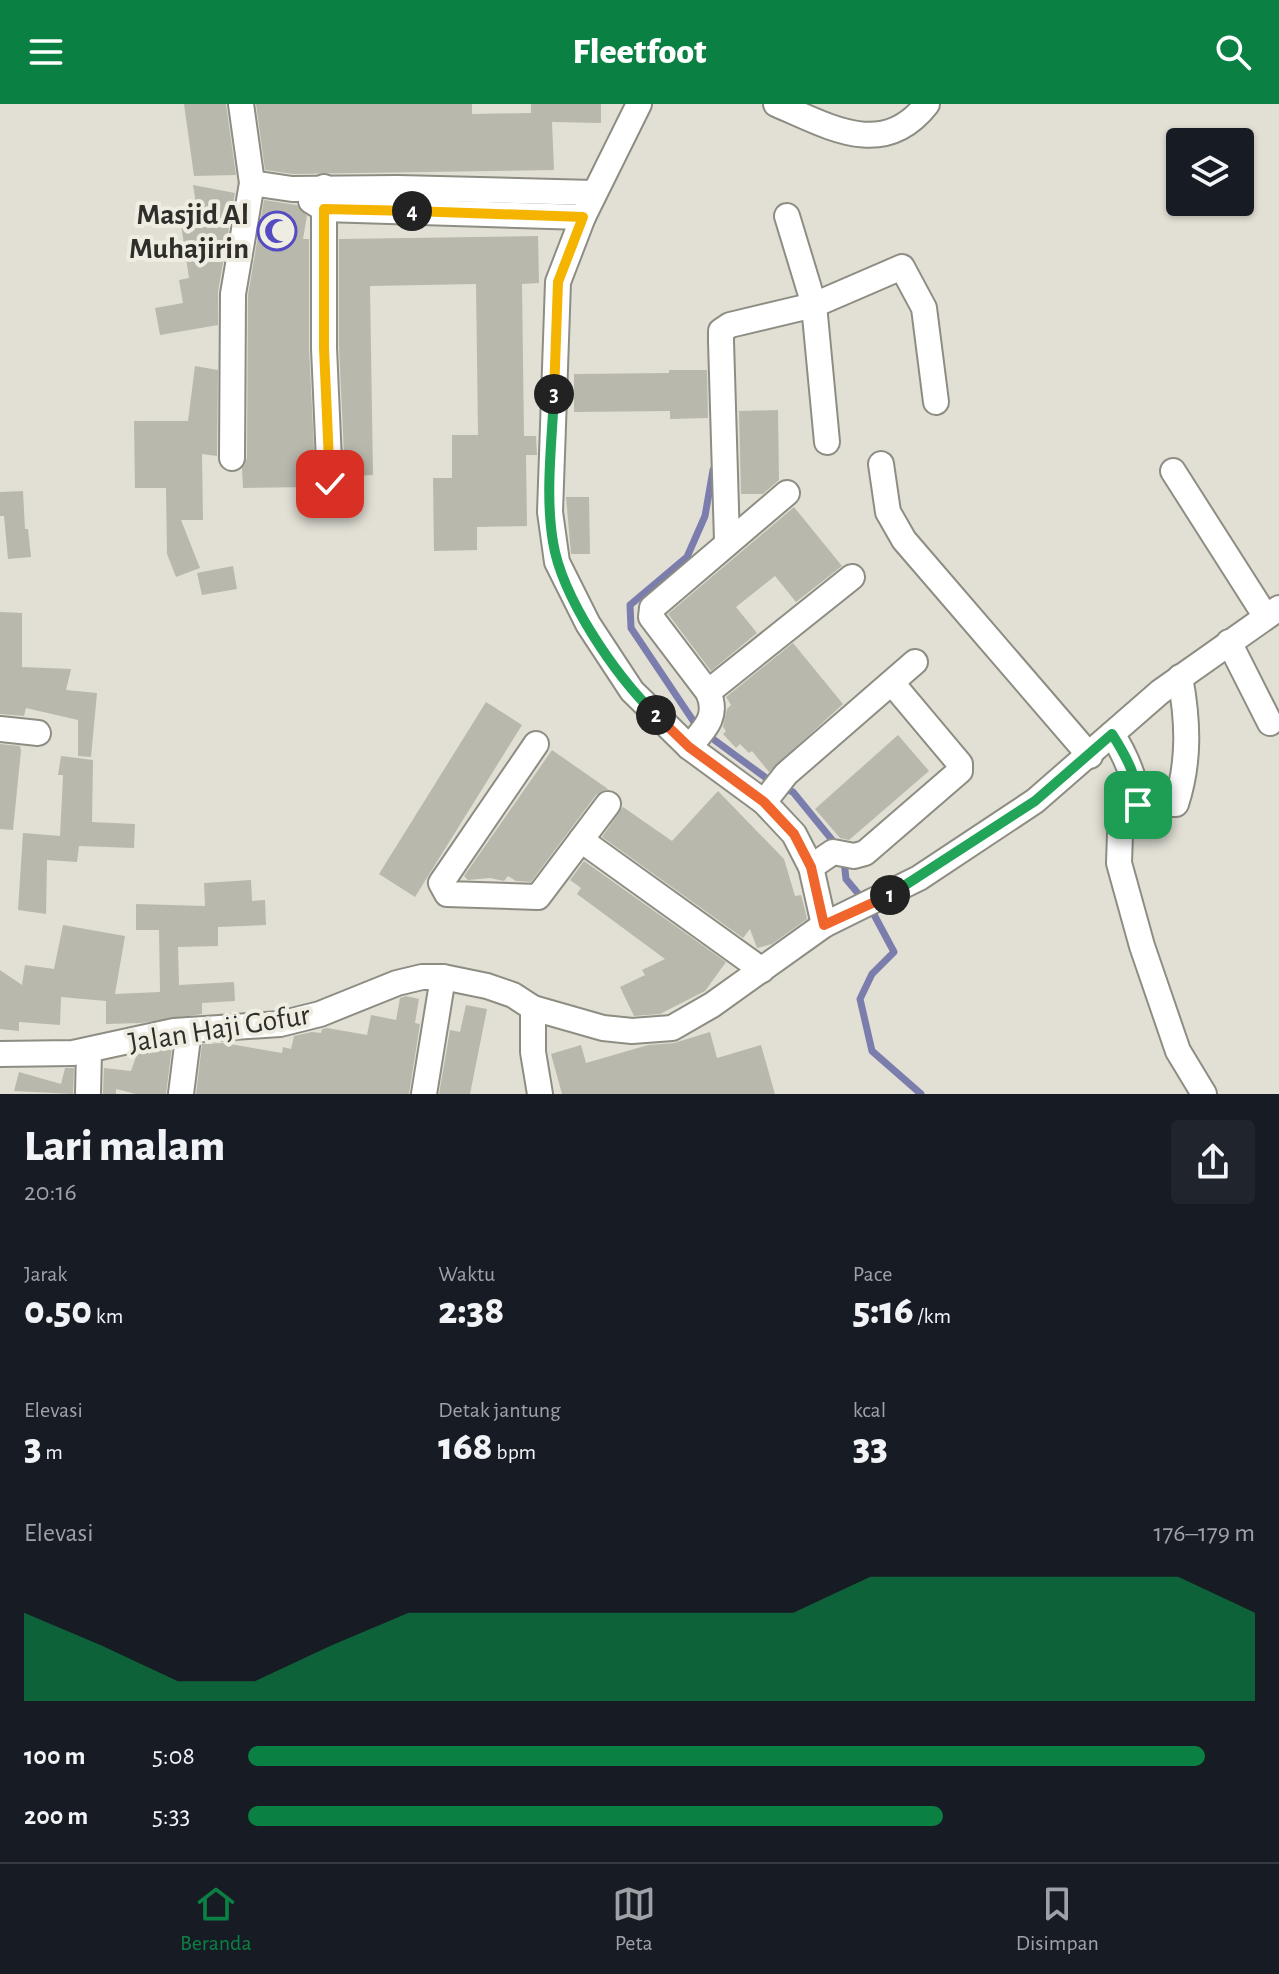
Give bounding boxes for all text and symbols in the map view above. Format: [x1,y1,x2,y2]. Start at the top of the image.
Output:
icon: menu [24,30,68,74]
icon: search [1211,30,1255,74]
text: Fleetfoot [572,34,707,70]
map controls [1166,128,1254,216]
button: layers [1166,128,1254,216]
pin: 4 [392,191,432,231]
place label: Masjid Al Muhajirin [129,200,249,264]
text: 4 [406,200,418,222]
mosque icon: Masjid Al Muhajirin [256,210,298,252]
pin: 3 [534,374,574,414]
text: 3 [549,383,559,405]
pin [296,450,364,518]
icon: check [308,462,352,506]
pin: 2 [636,695,676,735]
text: 2 [651,704,661,726]
pin [1104,771,1172,839]
icon: arrive [1116,783,1160,827]
pin: 1 [870,875,910,915]
text: 1 [886,884,894,906]
street label: Jalan Haji Gofur [126,1000,312,1058]
button: share [1171,1120,1255,1204]
text: Lari malam [24,1125,225,1169]
text: 20:16 [24,1179,77,1205]
text: Jarak [24,1263,67,1285]
text: Waktu [438,1263,495,1285]
text: Pace [853,1263,892,1285]
text: 0.50 [24,1291,92,1331]
text: 2:38 [438,1291,504,1331]
text: 5:16 [853,1291,914,1331]
text: km [92,1305,123,1327]
text: /km [914,1305,951,1327]
text: Elevasi [24,1399,83,1421]
text: Detak jantung [438,1399,561,1421]
text: kcal [853,1399,886,1421]
text: 3 [24,1427,42,1467]
text: 168 [438,1427,493,1467]
text: 33 [853,1427,888,1467]
text: m [42,1441,63,1463]
text: bpm [493,1441,536,1463]
text: Elevasi [24,1520,93,1546]
text: 176–179 m [1154,1520,1255,1546]
text: 100 m [24,1743,85,1769]
text: 5:08 [152,1743,195,1769]
text: 200 m [24,1803,88,1829]
text: 5:33 [152,1803,190,1829]
tab: Beranda [180,1882,252,1956]
tab: Peta [612,1882,656,1956]
tab: Disimpan [1016,1882,1099,1956]

